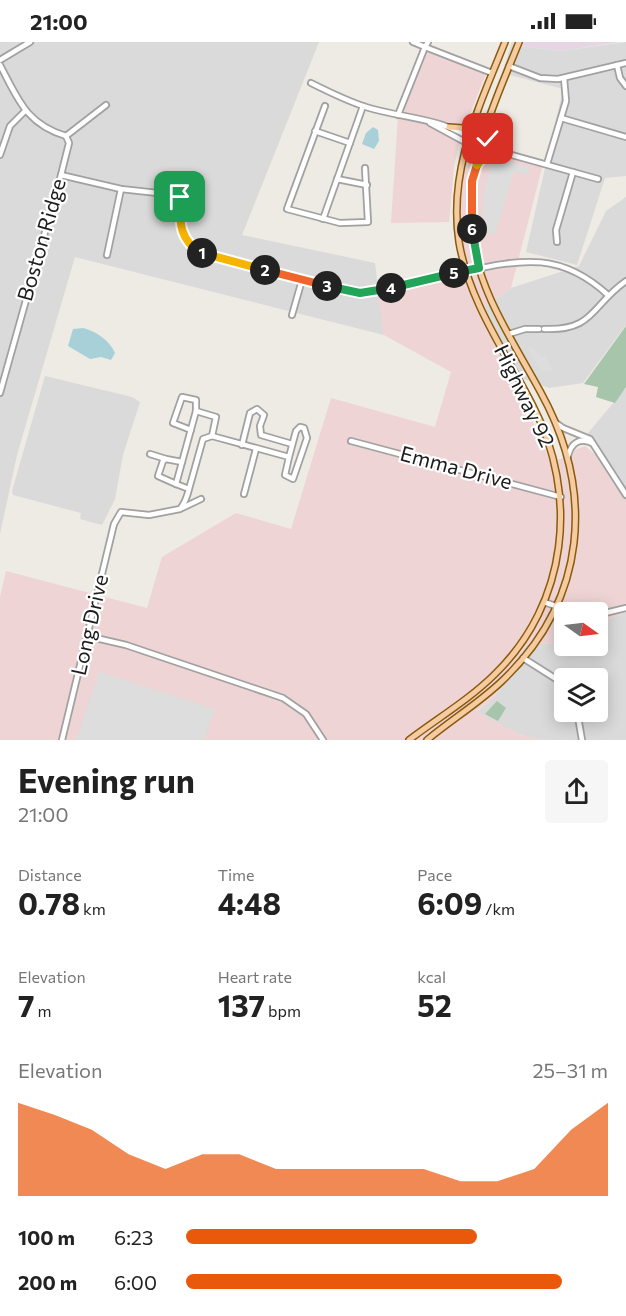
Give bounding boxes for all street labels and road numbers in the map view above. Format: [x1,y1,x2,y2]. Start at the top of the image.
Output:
street label: Boston Ridge [11,175,70,304]
street label: Highway 92 [490,340,561,451]
street label: Emma Drive [398,440,515,493]
street label: Long Drive [65,572,112,678]

